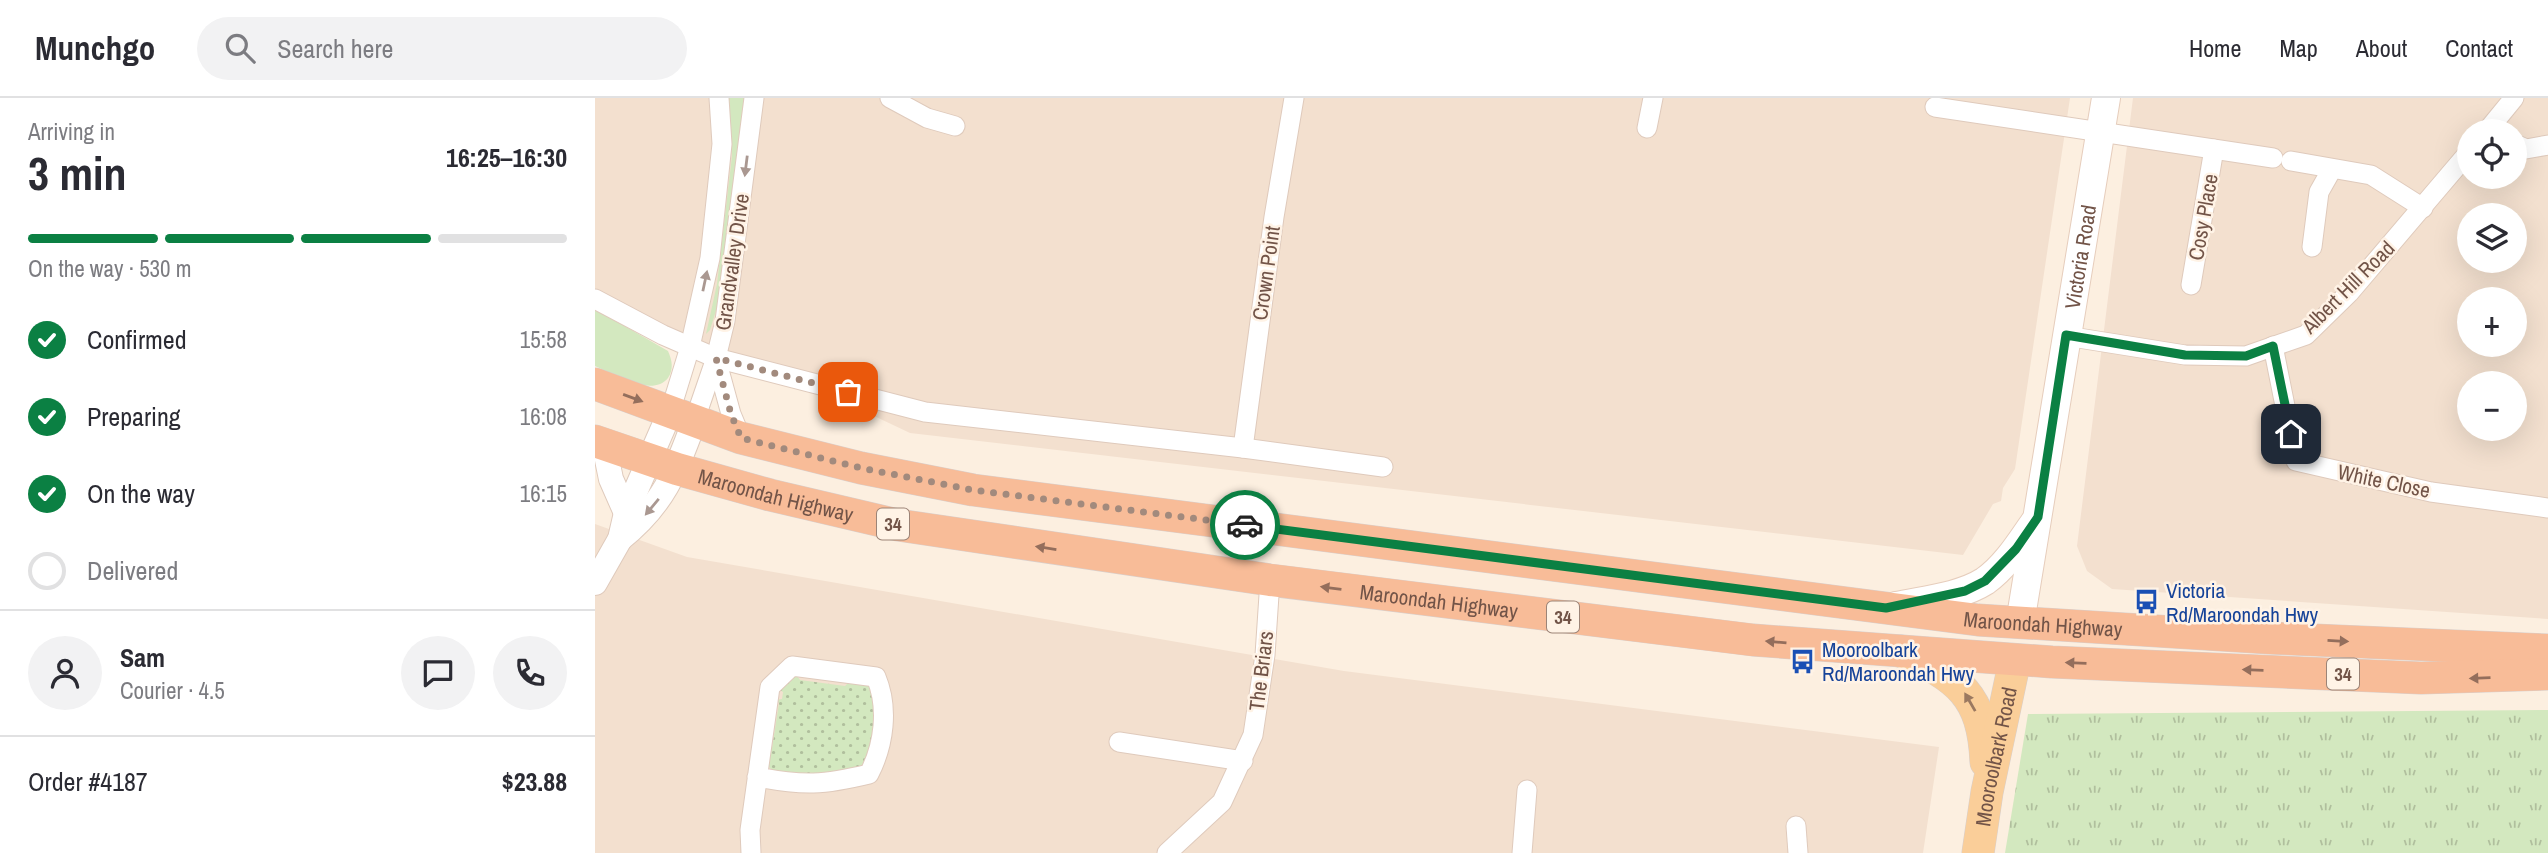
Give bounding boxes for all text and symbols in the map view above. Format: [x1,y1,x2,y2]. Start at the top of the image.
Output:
search box [197,17,687,80]
text: Munchgo [35,26,155,70]
icon: search [221,29,259,67]
text: Search here [277,31,393,66]
text: Home [2189,32,2241,64]
text: Map [2279,32,2318,64]
text: About [2356,32,2407,64]
text: Contact [2445,32,2513,64]
text: Arriving in [28,116,115,147]
map controls [2457,119,2527,441]
button: locate [2457,119,2527,189]
text: 16:25–16:30 [446,140,567,175]
text: 3 min [28,142,127,204]
one-way arrow [740,155,751,177]
street label: Cosy Place [2181,172,2225,262]
street label: Grandvalley Drive [708,192,756,332]
street label: Victoria Road [2057,203,2103,311]
button: layers [2457,203,2527,273]
street label: Crown Point [1245,224,1287,322]
street label: Albert Hill Road [2294,234,2401,341]
text: On the way · 530 m [28,253,192,284]
one-way arrow [700,270,711,292]
button: + [2457,287,2527,357]
icon: check [28,321,66,359]
text: Confirmed [87,322,187,357]
text: 15:58 [520,324,567,355]
pin [818,362,878,422]
button: − [2457,371,2527,441]
icon: bag [829,373,867,411]
one-way arrow [622,393,643,404]
icon: check [28,398,66,436]
text: Preparing [87,399,181,434]
text: 16:08 [520,401,567,432]
pin [2261,404,2321,464]
icon: home [2272,415,2310,453]
street label: White Close [2335,457,2433,505]
street label: Maroondah Highway [695,461,857,529]
icon: check [28,475,66,513]
text: On the way [87,476,195,511]
text: 16:15 [520,478,567,509]
courier [1210,490,1280,560]
one-way arrow [645,498,660,515]
icon: car [1226,506,1264,544]
road number: 34 [877,508,909,540]
one-way arrow [1035,542,1057,553]
text: Delivered [87,553,178,588]
place label: Victoria Rd/Maroondah Hwy [2166,576,2319,629]
street label: Maroondah Highway [1358,577,1520,625]
one-way arrow [1320,582,1342,593]
bus stop icon: Victoria Rd/Maroondah Hwy [2132,588,2160,616]
road number: 34 [1547,602,1579,632]
street label: Maroondah Highway [1962,604,2124,643]
street label: The Briars [1242,629,1280,713]
place label: Mooroolbark Rd/Maroondah Hwy [1822,635,1975,688]
button: person [28,636,102,710]
button: chat [401,636,475,710]
button: phone [493,636,567,710]
one-way arrow [1764,636,1786,647]
one-way arrow [2327,636,2349,647]
text: Sam [120,640,165,675]
bus stop icon: Mooroolbark Rd/Maroondah Hwy [1788,647,1816,675]
one-way arrow [2065,658,2087,669]
road number: 34 [2327,659,2359,690]
one-way arrow [2241,664,2263,675]
one-way arrow [2469,672,2491,683]
text: Courier · 4.5 [120,675,225,706]
street label: Mooroolbark Road [1968,684,2023,828]
one-way arrow [1964,693,1976,712]
text: Order #4187 [28,764,148,799]
text: $23.88 [502,764,567,799]

